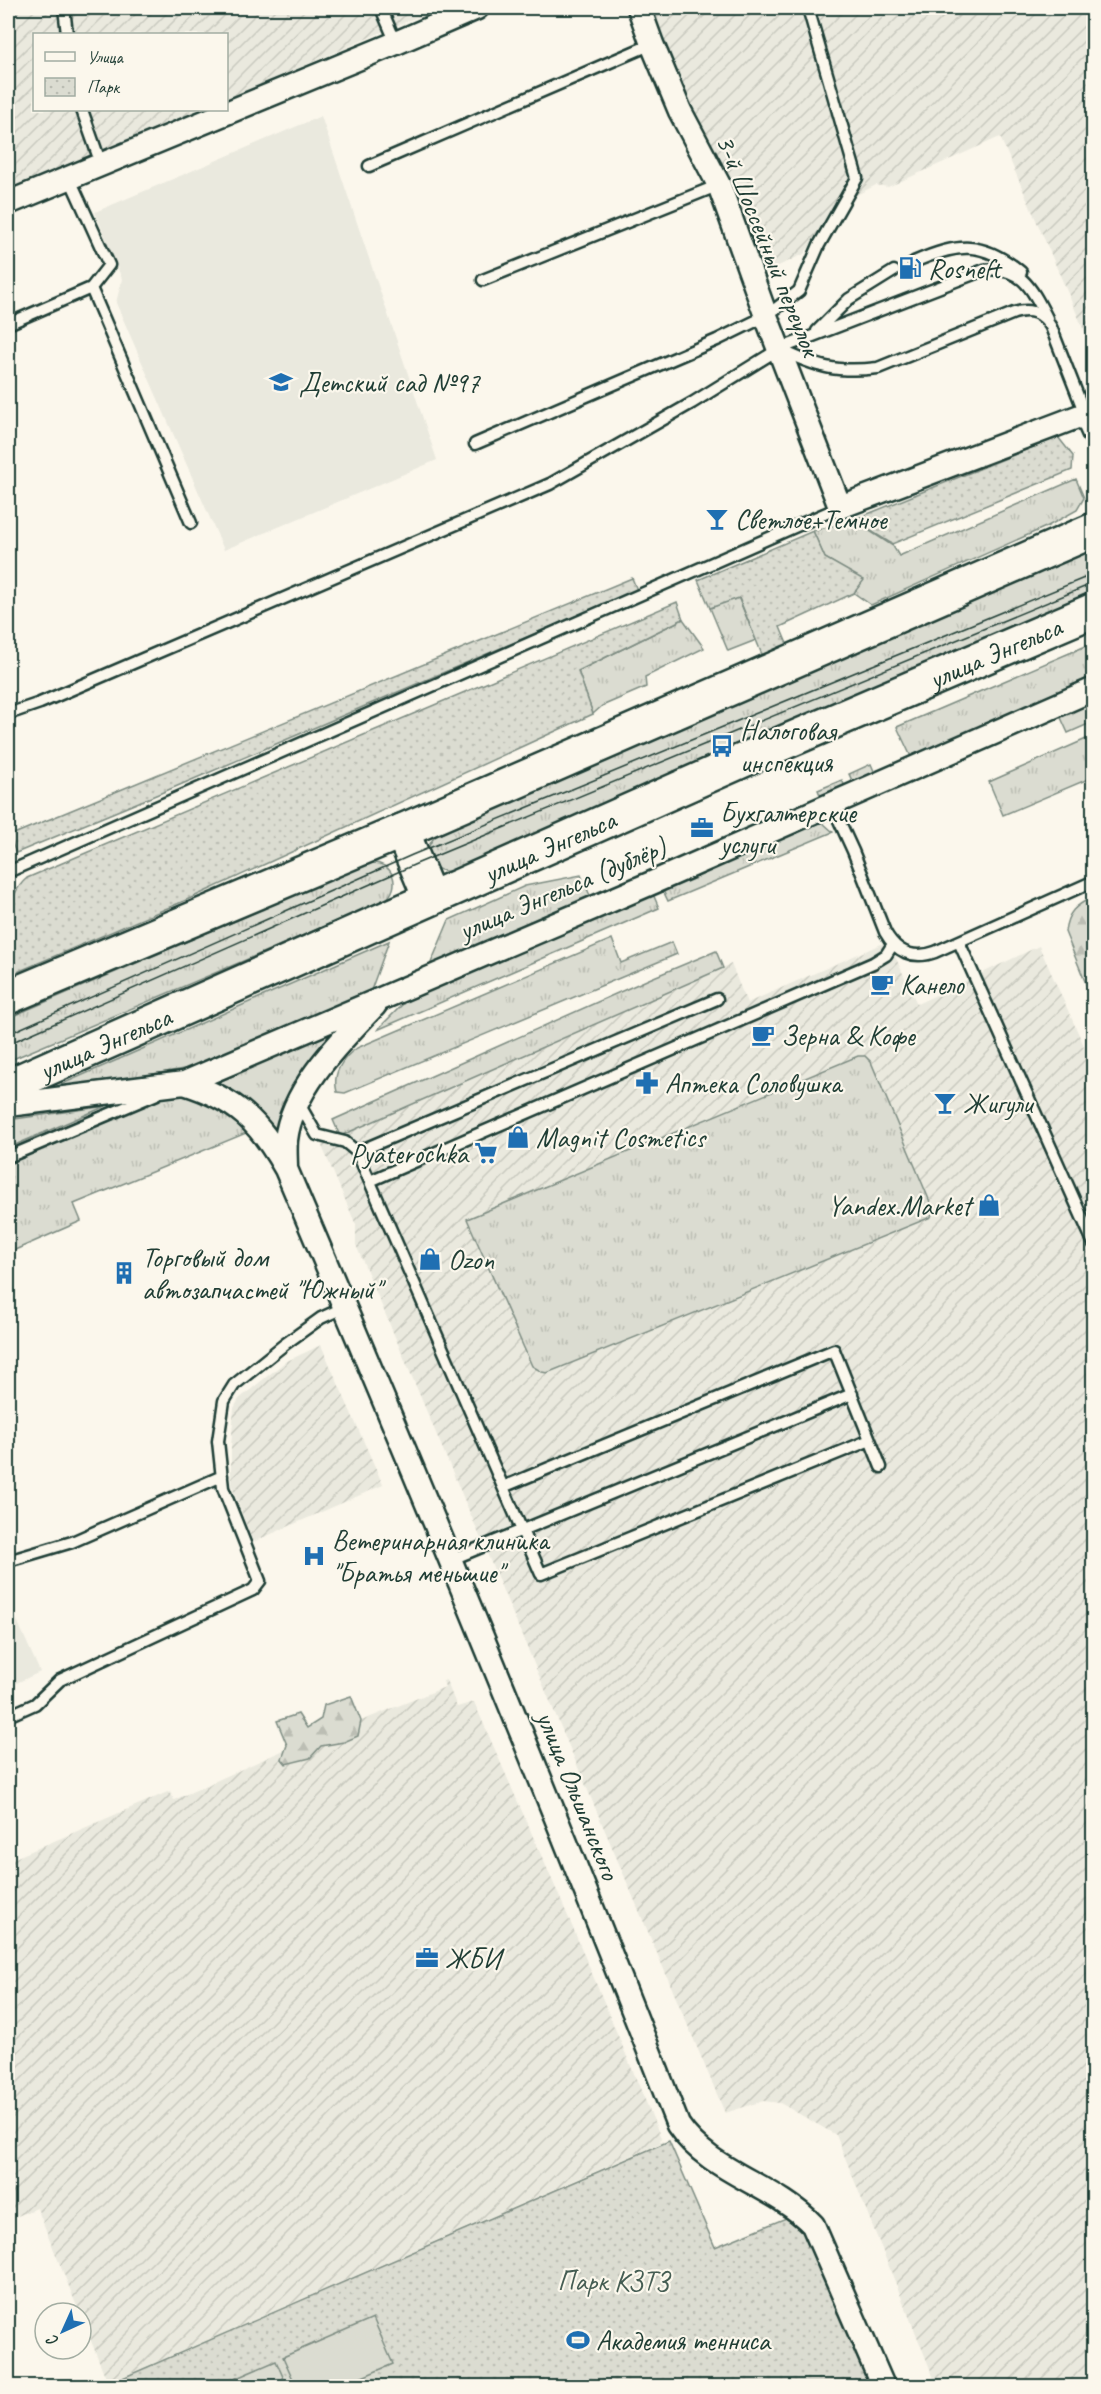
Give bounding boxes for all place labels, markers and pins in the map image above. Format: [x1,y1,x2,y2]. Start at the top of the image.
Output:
place label: Rosneft [928,251,1003,286]
fuel station icon: Rosneft [897,255,923,281]
place label: Детский сад №97 [299,365,481,400]
school or university icon: Детский сад №97 [268,369,294,395]
place label: Светлое+Темное [735,502,888,537]
bar icon: Светлое+Темное [704,506,730,532]
place label: Налоговая инспекция [740,713,838,780]
bus stop icon: Налоговая инспекция [709,733,735,759]
place label: Бухгалтерские услуги [718,795,858,862]
office icon: Бухгалтерские услуги [689,815,715,841]
place label: Канело [900,967,966,1002]
cafe icon: Канело [869,971,895,997]
place label: Зерна & Кофе [781,1018,916,1053]
cafe icon: Зерна & Кофе [750,1022,776,1048]
place label: Аптека Соловушка [665,1066,844,1101]
pharmacy icon: Аптека Соловушка [634,1070,660,1096]
place label: Жигули [963,1086,1035,1121]
bar icon: Жигули [932,1090,958,1116]
place label: Magnit Cosmetics [536,1120,708,1155]
shop icon: Magnit Cosmetics [505,1124,531,1150]
place label: Pyaterochka [350,1136,470,1171]
supermarket icon: Pyaterochka [473,1140,499,1166]
place label: Yandex.Market [828,1188,975,1223]
shop icon: Yandex.Market [976,1192,1002,1218]
place label: Торговый дом автозапчастей "Южный" [142,1240,386,1307]
place label: Ozon [448,1242,494,1277]
shop icon: Ozon [417,1246,443,1272]
building icon: Торговый дом автозапчастей "Южный" [111,1260,137,1286]
place label: Ветеринарная клиника "Братья меньшие" [332,1523,551,1590]
hospital icon: Ветеринарная клиника "Братья меньшие" [301,1543,327,1569]
place label: ЖБИ [445,1941,505,1976]
office icon: ЖБИ [414,1945,440,1971]
place label: Академия тенниса [596,2323,772,2358]
sports icon: Академия тенниса [565,2327,591,2353]

